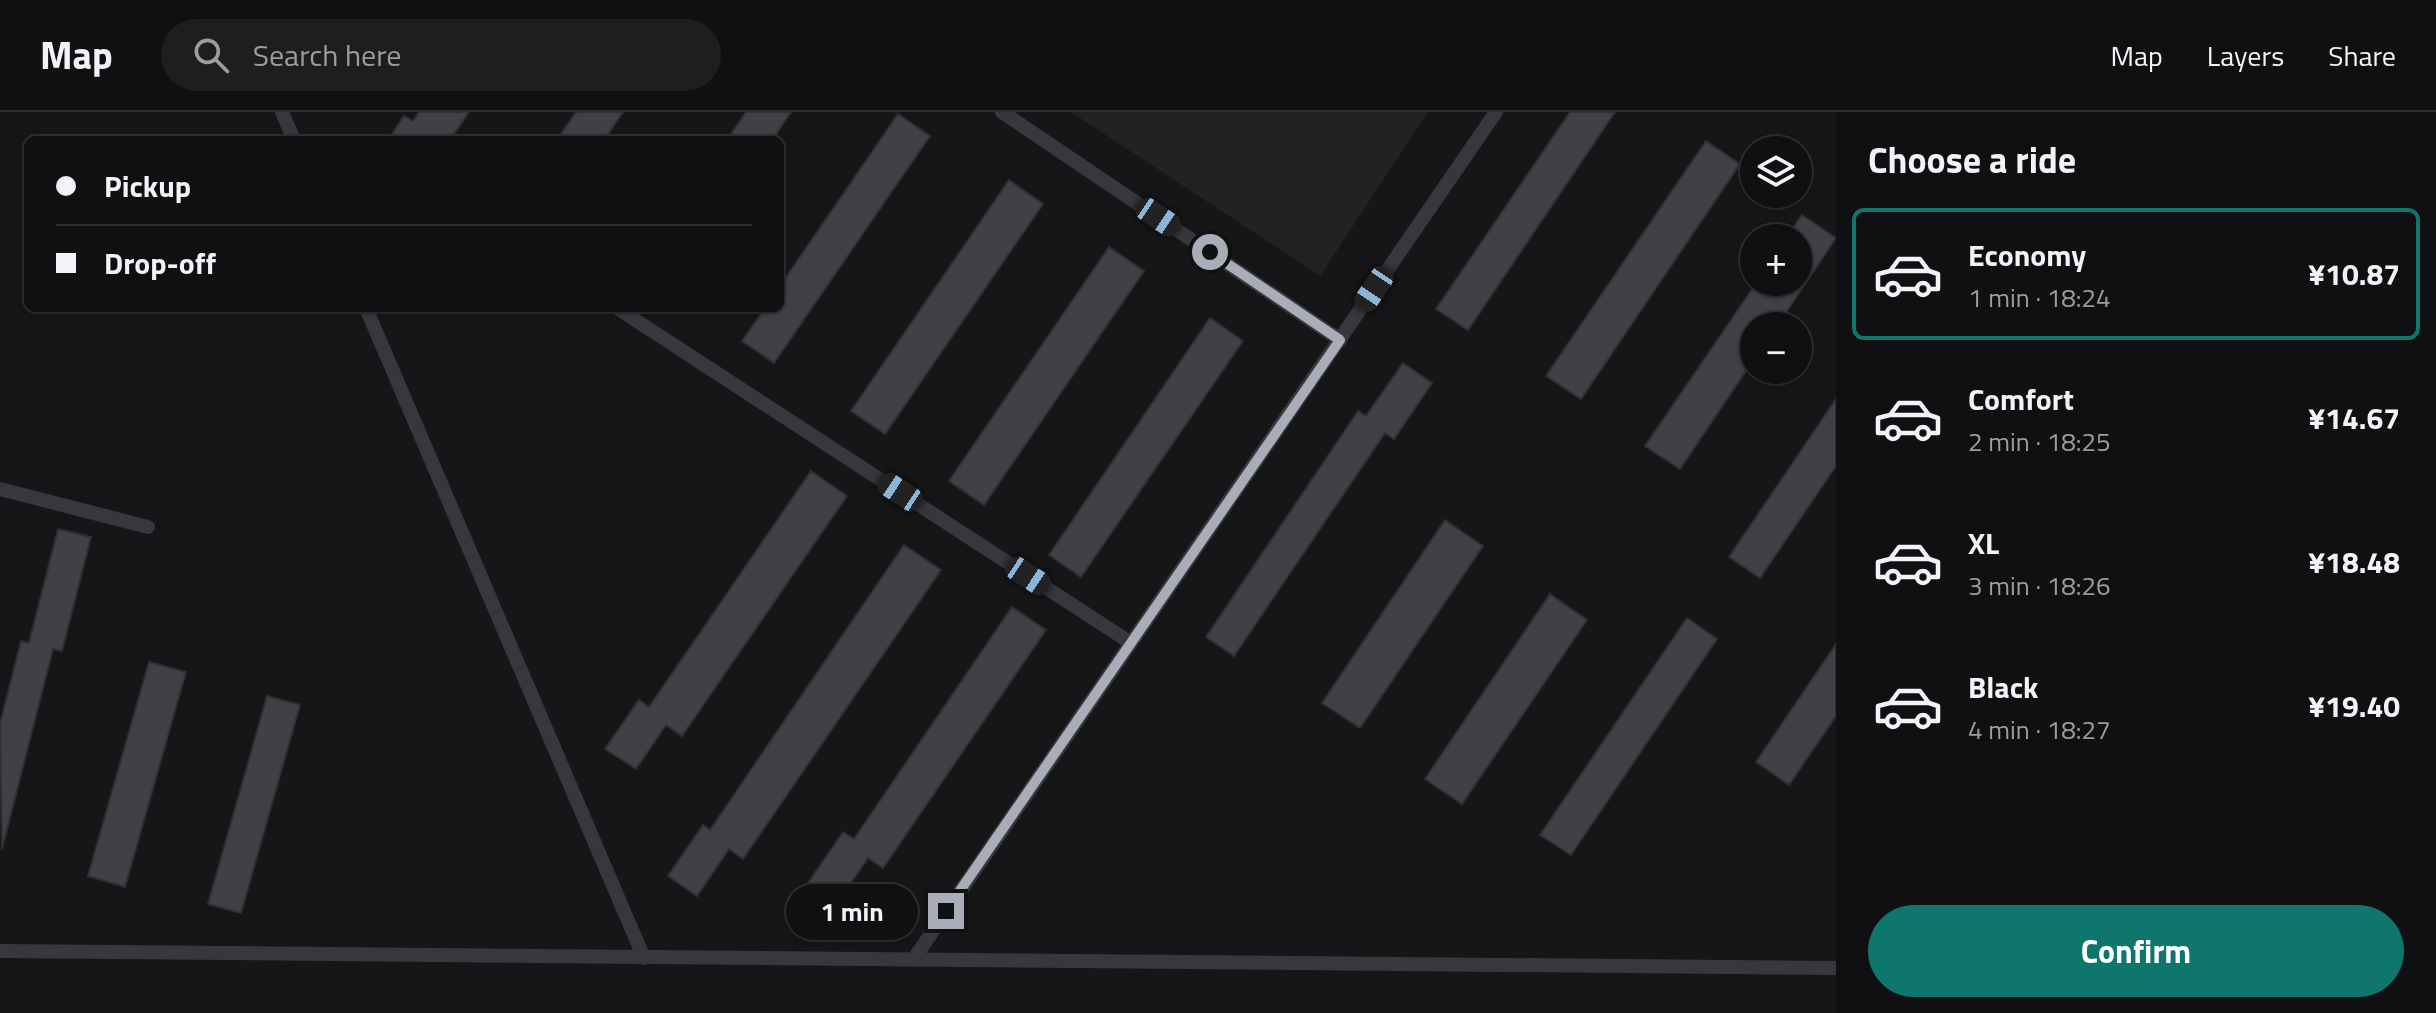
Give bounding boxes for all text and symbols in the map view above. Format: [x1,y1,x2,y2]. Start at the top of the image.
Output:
search box [161,19,721,91]
text: Map [40,26,113,84]
text: Search here [253,32,402,78]
icon: search [189,33,233,77]
text: Map [2110,34,2163,77]
text: Layers [2207,34,2284,77]
text: Share [2328,34,2396,77]
text: Choose a ride [1868,132,2076,187]
map controls [1740,136,1812,384]
button: layers [1740,136,1812,208]
text: Pickup [104,163,191,209]
car [1131,194,1185,240]
button: + [1740,224,1812,296]
text: Economy [1968,232,2086,278]
route start [1192,234,1228,270]
icon: car [1872,238,1944,310]
text: Drop-off [104,240,216,286]
text: ¥10.87 [2308,251,2400,297]
car [1351,262,1397,316]
text: 1 min · 18:24 [1968,278,2111,317]
button: − [1740,312,1812,384]
text: Comfort [1968,376,2074,422]
icon: car [1872,382,1944,454]
text: ¥14.67 [2308,395,2400,441]
text: 2 min · 18:25 [1968,422,2111,461]
car [873,469,927,515]
text: XL [1968,520,1999,566]
icon: car [1872,526,1944,598]
text: ¥18.48 [2308,539,2400,585]
car [1001,553,1055,599]
text: 3 min · 18:26 [1968,566,2111,605]
text: Black [1968,664,2039,710]
icon: car [1872,670,1944,742]
text: ¥19.40 [2308,683,2400,729]
text: 4 min · 18:27 [1968,710,2111,749]
callout: 1 min [786,883,918,939]
text: 1 min [820,892,884,931]
route end [928,893,964,929]
button: Confirm [1868,905,2404,997]

